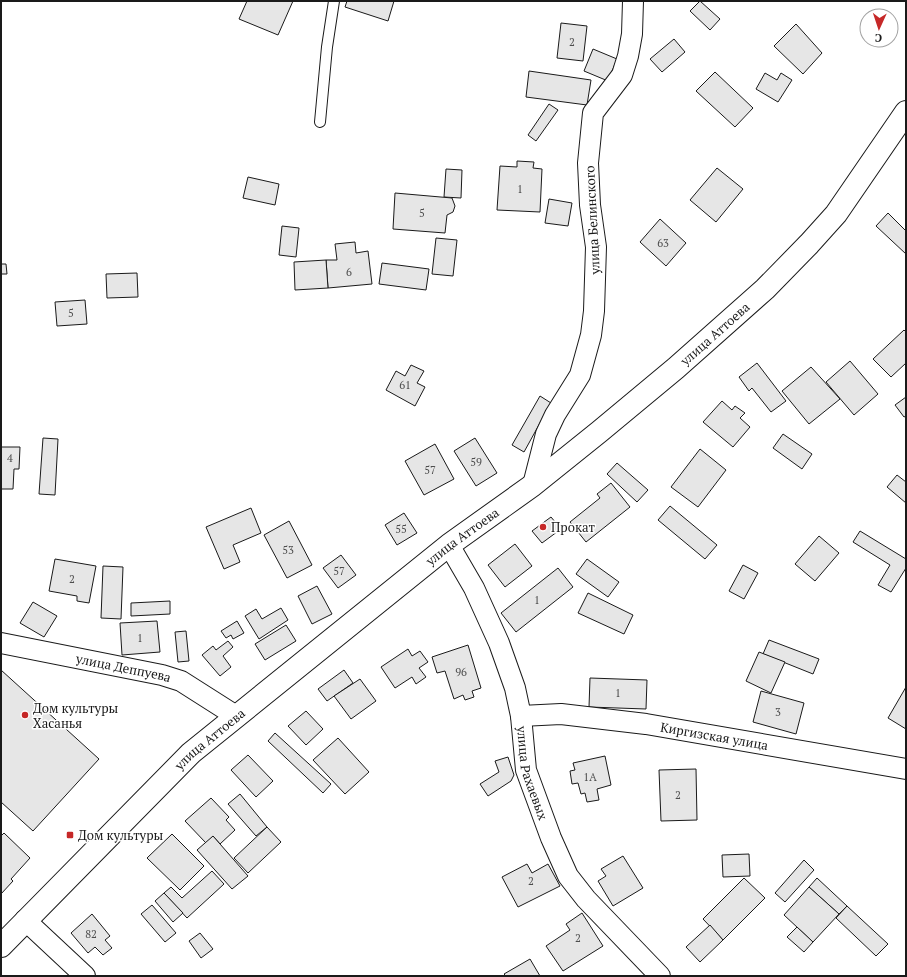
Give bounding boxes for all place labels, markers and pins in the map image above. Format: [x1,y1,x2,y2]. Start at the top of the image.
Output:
place label: Прокат [551,518,595,536]
marker: Прокат [538,522,548,532]
place label: Дом культуры Хасанья [33,699,119,732]
marker: Дом культуры Хасанья [20,710,30,720]
place label: Дом культуры [78,826,164,844]
marker: Дом культуры [65,830,75,840]

